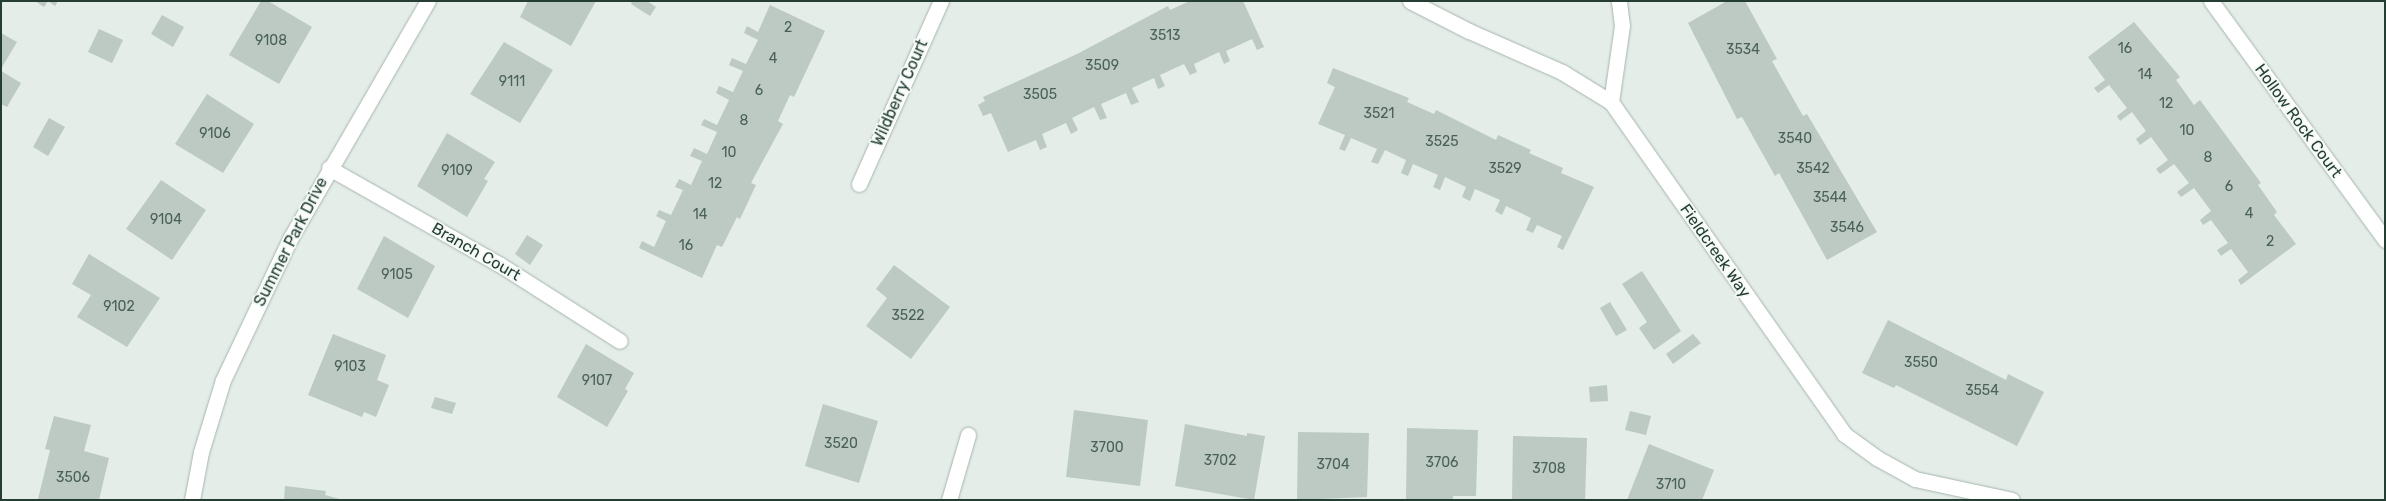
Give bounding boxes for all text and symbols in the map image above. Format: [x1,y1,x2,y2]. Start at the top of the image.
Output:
house number: 2 [784,20,792,36]
house number: 3513 [1150,28,1180,44]
house number: 9108 [255,33,287,49]
street label: Wildberry Court [868,36,932,150]
house number: 16 [2118,41,2132,57]
house number: 3534 [1726,42,1760,58]
house number: 4 [769,51,777,67]
house number: 3509 [1085,58,1119,74]
street label: Hollow Rock Court [2250,60,2346,182]
house number: 14 [2138,67,2152,83]
house number: 9111 [499,74,525,90]
house number: 6 [755,83,763,99]
house number: 3505 [1023,87,1057,103]
house number: 12 [2159,96,2173,112]
house number: 3521 [1364,106,1394,122]
house number: 8 [740,113,748,129]
house number: 10 [2180,123,2194,139]
house number: 9106 [199,126,231,142]
house number: 3540 [1778,131,1812,147]
house number: 3525 [1425,134,1459,150]
house number: 10 [722,145,736,161]
house number: 8 [2204,150,2212,166]
house number: 3529 [1488,161,1522,177]
house number: 3542 [1796,161,1830,177]
house number: 9109 [441,163,473,179]
street label: Summer Park Drive [250,174,332,310]
house number: 12 [708,176,722,192]
house number: 6 [2225,179,2233,195]
house number: 3544 [1813,190,1847,206]
street label: Fieldcreek Way [1675,200,1755,302]
house number: 4 [2245,206,2253,222]
house number: 14 [693,207,707,223]
house number: 9104 [150,212,182,228]
street label: Branch Court [428,219,524,285]
house number: 3546 [1830,220,1864,236]
house number: 2 [2266,234,2274,250]
house number: 16 [679,238,693,254]
house number: 9105 [381,267,413,283]
house number: 9102 [103,299,135,315]
house number: 3522 [891,308,925,324]
house number: 3550 [1904,355,1938,371]
house number: 9103 [334,359,366,375]
house number: 9107 [582,373,612,389]
house number: 3554 [1965,383,1999,399]
house number: 3520 [824,436,858,452]
house number: 3700 [1090,440,1124,456]
house number: 3702 [1204,453,1236,469]
house number: 3706 [1426,455,1458,471]
house number: 3704 [1316,457,1350,473]
house number: 3708 [1532,461,1566,477]
house number: 3506 [56,470,90,486]
house number: 3710 [1656,477,1686,493]

